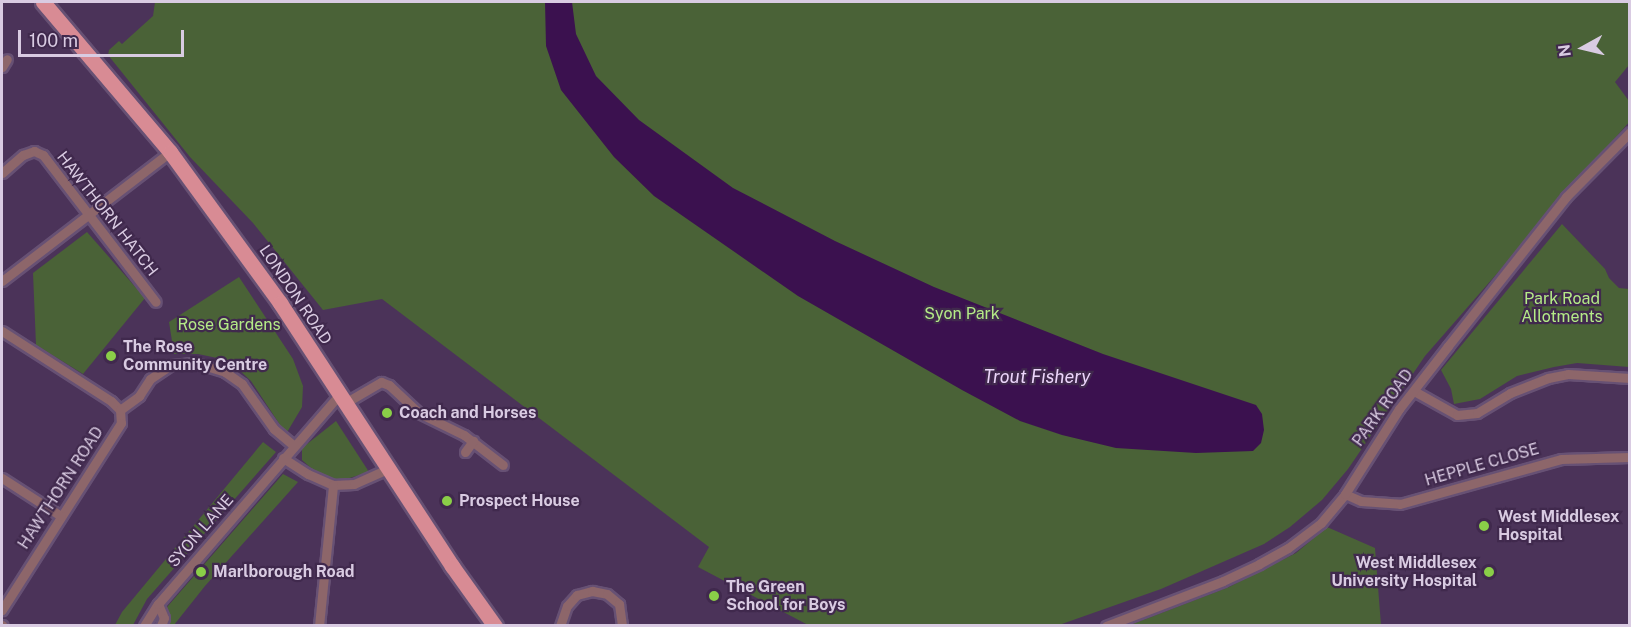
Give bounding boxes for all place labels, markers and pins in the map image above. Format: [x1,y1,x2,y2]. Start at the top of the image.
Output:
place label: The Rose Community Centre [123,337,267,375]
marker: The Rose Community Centre [104,349,118,363]
place label: Coach and Horses [399,403,536,423]
marker: Coach and Horses [380,406,394,420]
place label: Prospect House [459,491,580,511]
marker: Prospect House [440,494,454,508]
place label: West Middlesex Hospital [1498,507,1619,545]
marker: West Middlesex Hospital [1475,517,1493,535]
place label: West Middlesex University Hospital [1331,553,1477,591]
place label: Marlborough Road [213,562,355,582]
marker: Marlborough Road [194,565,208,579]
marker: West Middlesex University Hospital [1482,565,1496,579]
place label: The Green School for Boys [726,577,845,615]
marker: The Green School for Boys [707,589,721,603]

